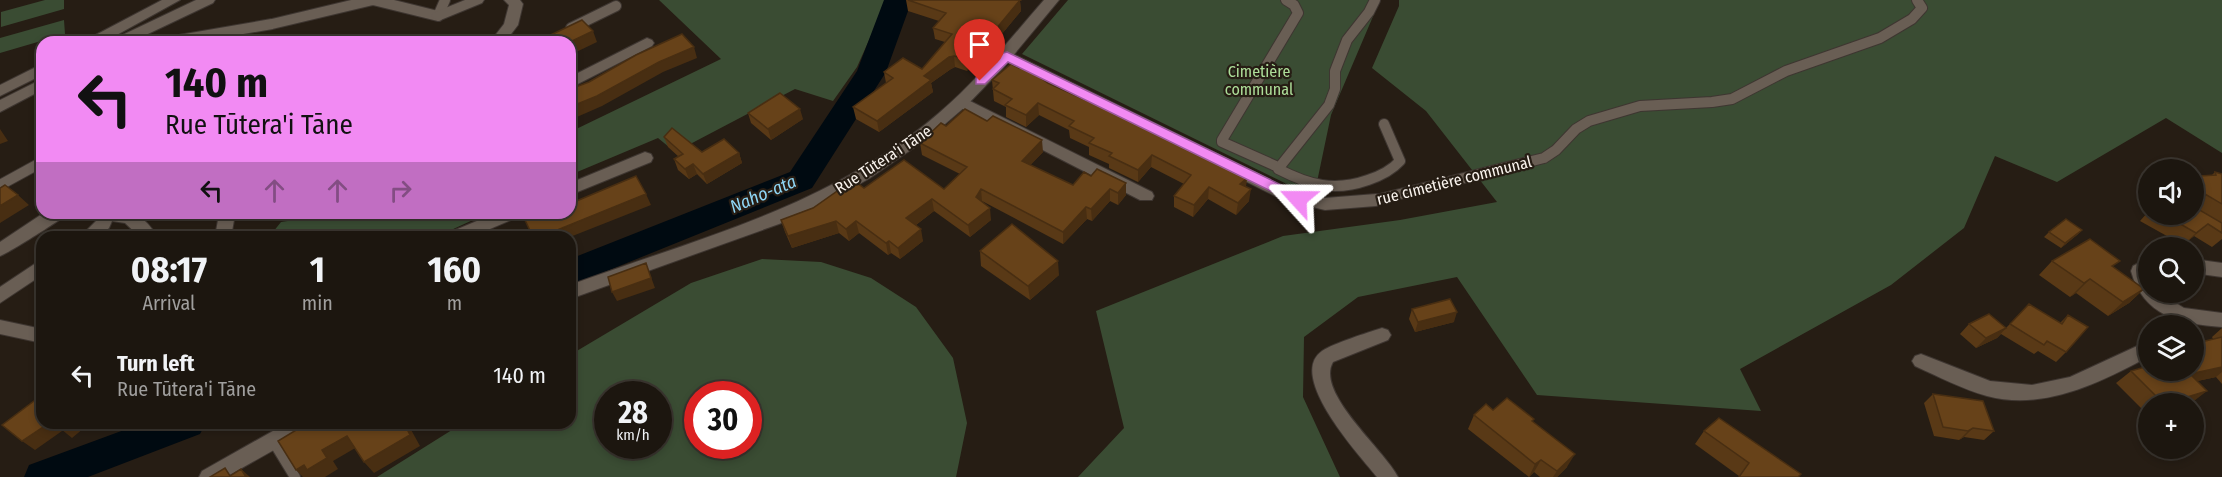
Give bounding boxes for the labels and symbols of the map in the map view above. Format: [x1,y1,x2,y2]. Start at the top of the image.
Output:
pin [954,19,1005,81]
park label: Cimetière communal [1225,62,1293,99]
street label: Rue Tūtera'i Tāne [831,121,935,198]
street label: rue cimetière communal [1375,152,1534,209]
position arrow [1266,167,1330,231]
water label: Naho-ata [727,170,799,218]
speed limit sign: 30 [684,381,762,459]

